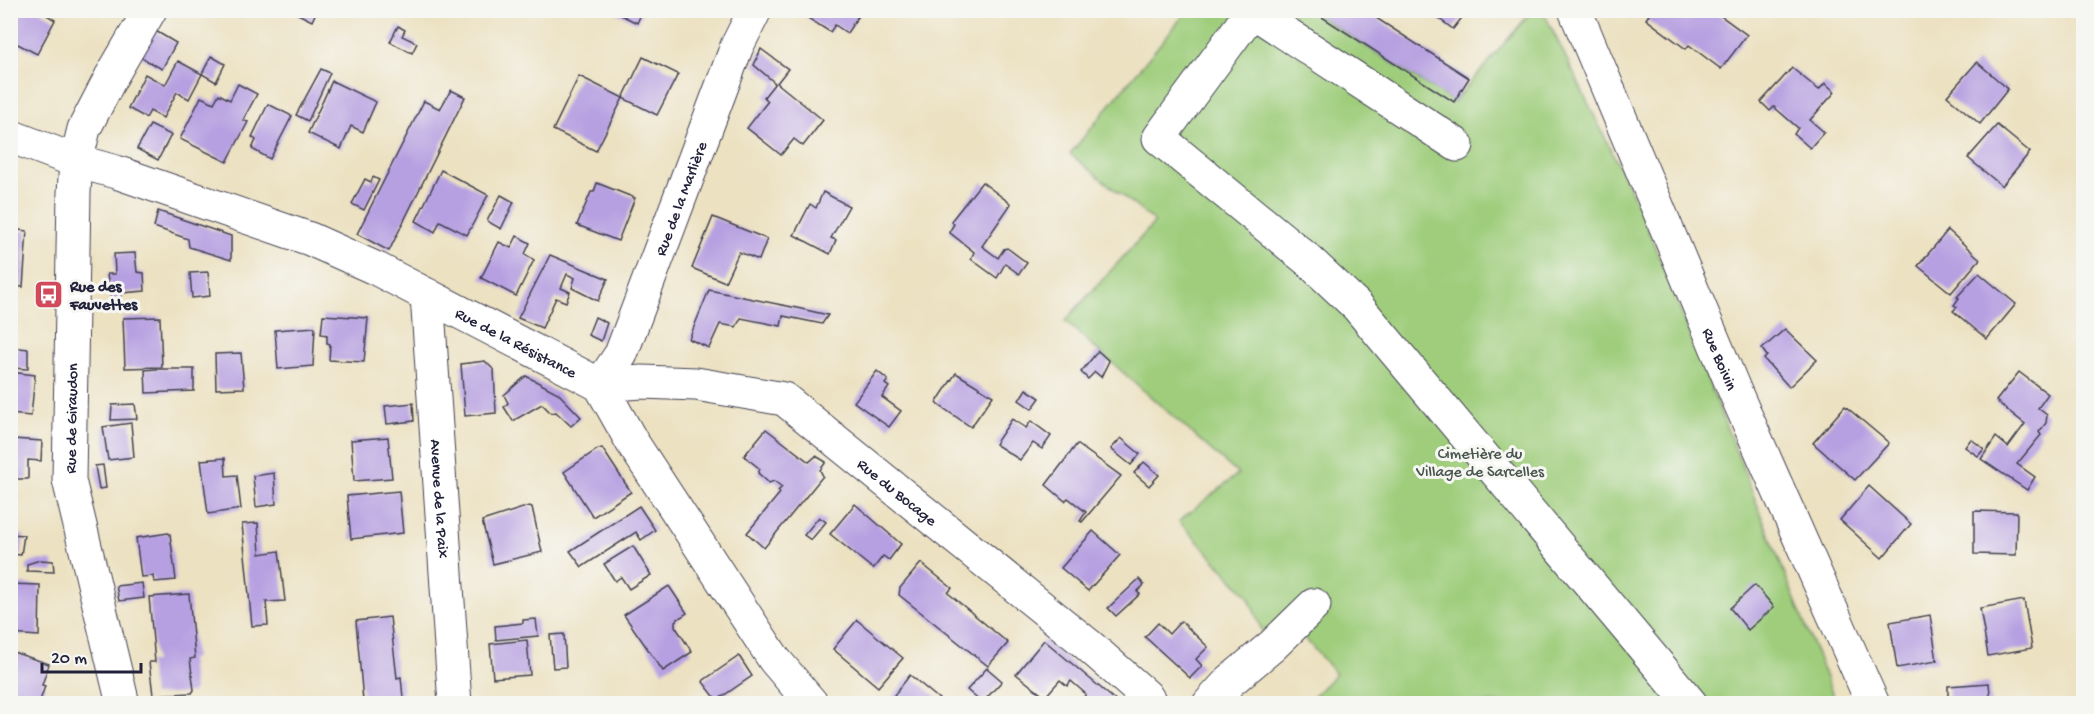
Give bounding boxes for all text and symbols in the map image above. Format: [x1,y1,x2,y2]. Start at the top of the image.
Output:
street label: Rue de la Marlière [653,139,713,259]
bus stop icon: Rue des Fauvettes [33,278,65,310]
place label: Rue des Fauvettes [69,279,138,316]
street label: Rue de la Résistance [451,305,580,384]
street label: Rue Boivin [1696,326,1740,394]
street label: Rue de Giraudon [63,363,84,474]
street label: Avenue de la Paix [424,439,451,559]
park label: Cimetière du Village de Sarcelles [1415,446,1545,483]
street label: Rue du Bocage [852,456,940,532]
scale bar [42,636,141,674]
text: 20 m [51,649,87,670]

